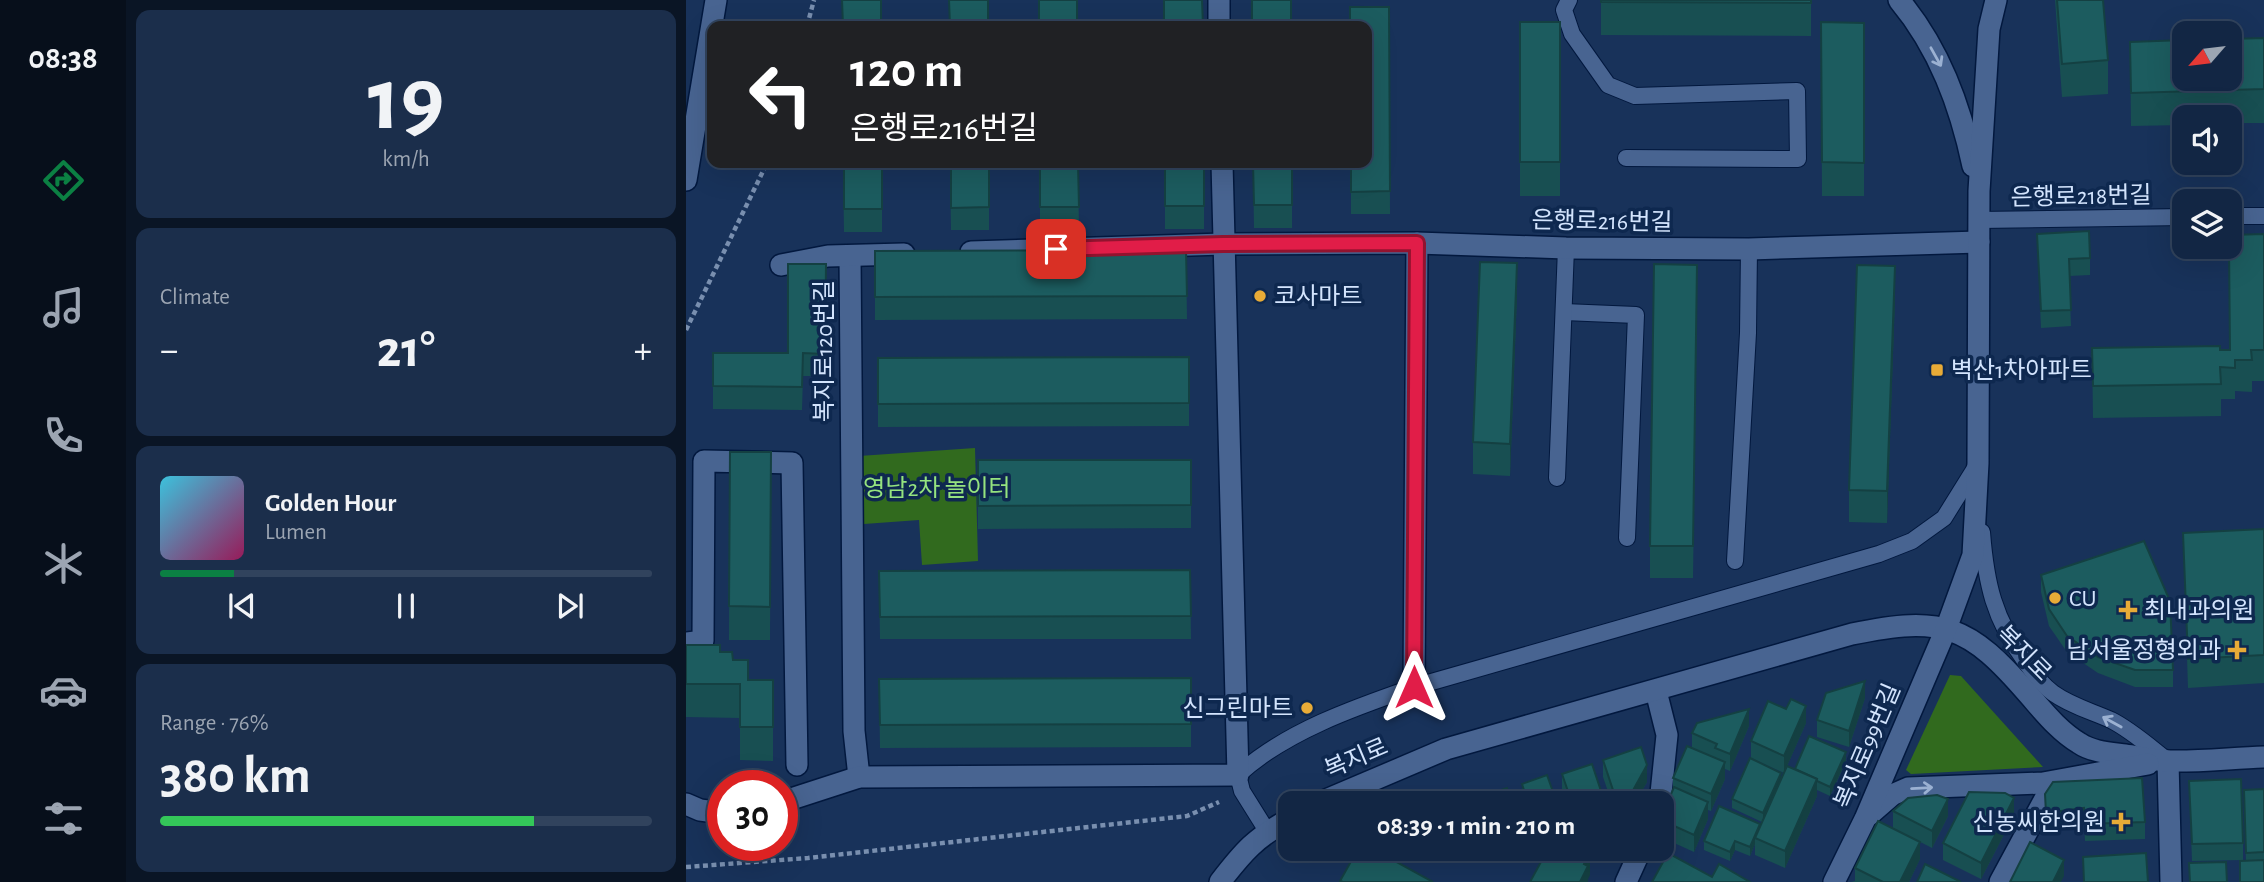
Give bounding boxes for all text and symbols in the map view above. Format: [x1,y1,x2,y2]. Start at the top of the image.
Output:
north arrow [2172,21,2242,91]
map controls [2172,21,2242,259]
text: 08:38 [28,42,98,74]
text: 120 m [850,47,963,96]
one-way arrow [1929,47,1943,67]
icon: left [735,49,826,140]
text: 19 [368,55,444,146]
button: sound [2172,105,2242,175]
text: 은행로216번길 [850,113,1038,145]
text: km/h [382,148,430,171]
icon: directions [39,156,88,205]
street label: 은행로218번길 [2010,183,2152,210]
button: layers [2172,189,2242,259]
street label: 은행로216번길 [1531,208,1673,235]
pin [1026,219,1086,279]
icon: arrive [1037,230,1075,268]
street label: 복지로120번길 [812,280,837,422]
icon: music [39,283,88,332]
place label: 코사마트 [1274,284,1362,309]
text: Climate [160,286,230,309]
marker: 코사마트 [1252,288,1268,304]
text: 21° [377,324,435,376]
text: − [160,332,178,370]
text: + [634,332,652,370]
place label: 벽산1차아파트 [1951,358,2092,383]
marker: 벽산1차아파트 [1929,362,1945,378]
icon: phone [39,411,88,460]
park label: 영남2차 놀이터 [863,476,1011,501]
text: Golden Hour [265,490,396,516]
text: Lumen [265,521,327,544]
icon: climate [39,539,88,588]
icon: previous [223,587,261,625]
icon: pause [387,587,425,625]
icon: next [551,587,589,625]
place label: CU [2069,587,2097,611]
marker: CU [2047,590,2063,606]
place label: 최내과의원 [2144,598,2254,623]
marker: 최내과의원 [2118,600,2138,620]
street label: 복지로 [1991,621,2056,686]
place label: 남서울정형외과 [2066,637,2221,663]
marker: 남서울정형외과 [2227,640,2247,660]
position arrow [1377,650,1451,724]
icon: car [39,666,88,715]
street label: 복지로99번길 [1830,680,1905,812]
place label: 신그린마트 [1183,696,1293,721]
marker: 신그린마트 [1299,700,1315,716]
text: Range · 76% [160,712,269,735]
one-way arrow [2102,715,2122,729]
street label: 복지로 [1321,734,1392,783]
text: 380 km [160,750,311,802]
speed limit sign: 30 [707,770,798,861]
one-way arrow [1911,781,1934,794]
icon: filters [39,794,88,843]
place label: 신농씨한의원 [1973,810,2105,835]
marker: 신농씨한의원 [2111,812,2131,832]
text: 08:39 · 1 min · 210 m [1377,813,1575,839]

